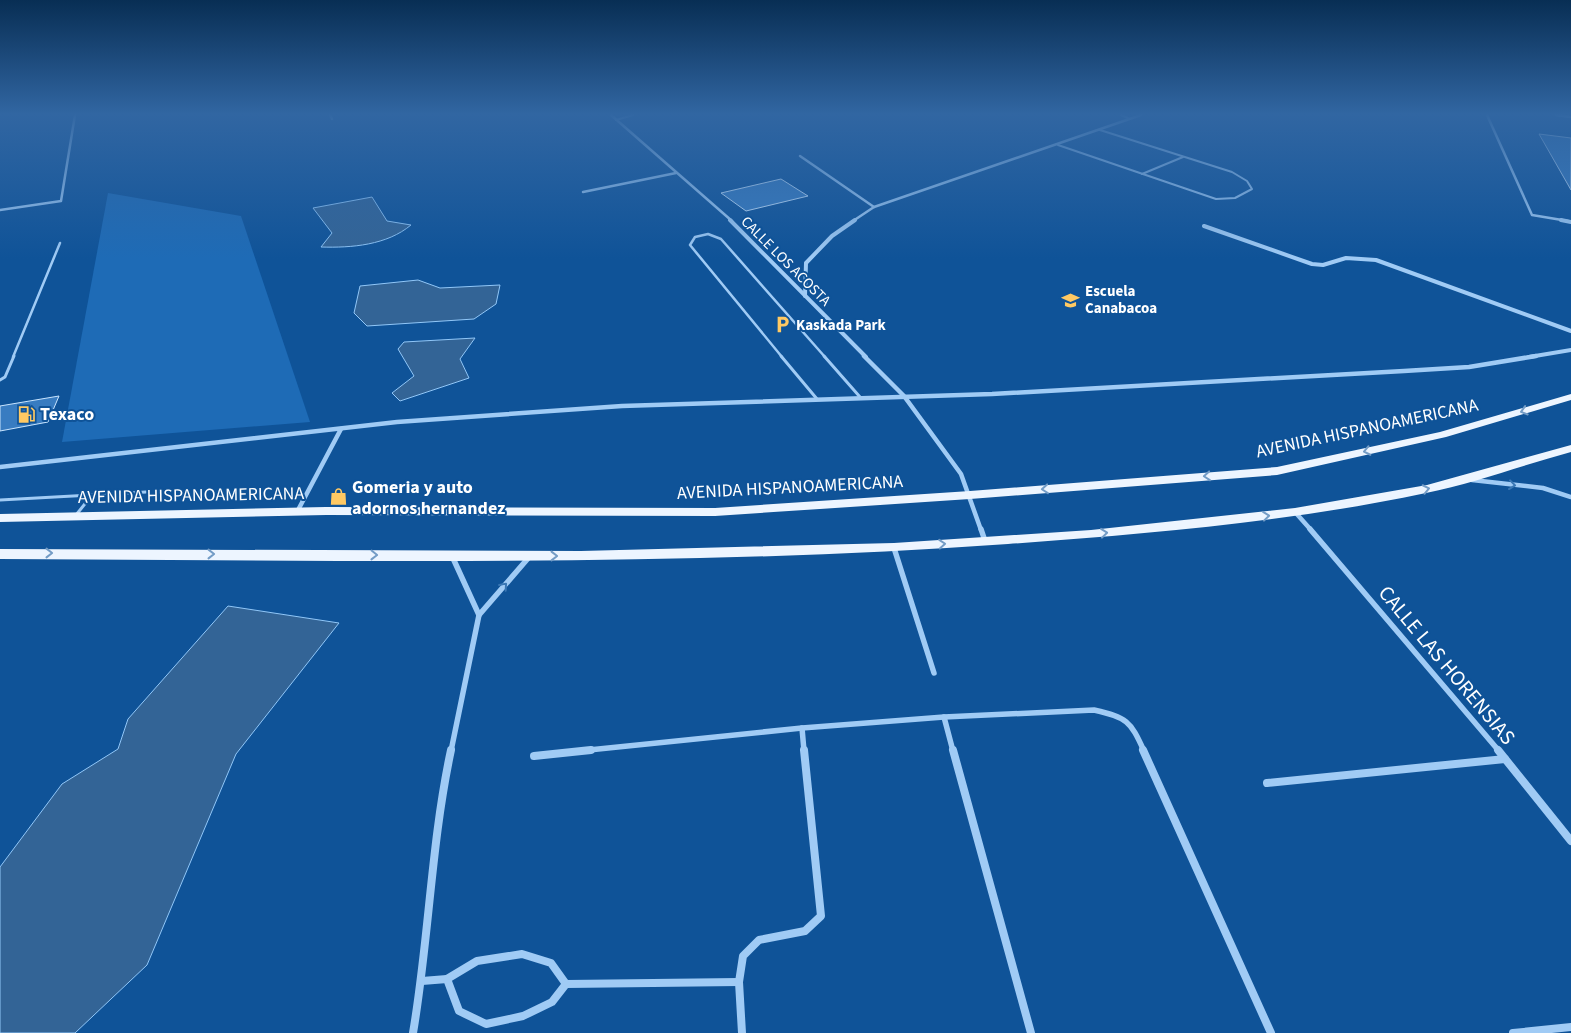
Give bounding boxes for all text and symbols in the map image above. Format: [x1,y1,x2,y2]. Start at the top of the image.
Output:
street label: CALLE LOS ACOSTA [736,212,836,312]
place label: Escuela Canabacoa [1085,281,1157,319]
school or university icon: Escuela Canabacoa [1061,290,1081,310]
parking icon: Kaskada Park [772,315,792,335]
place label: Kaskada Park [796,315,887,336]
street label: AVENIDA HISPANOAMERICANA [1254,393,1481,464]
place label: Texaco [40,402,94,427]
fuel station icon: Texaco [16,404,36,424]
one-way arrow [1521,405,1529,415]
one-way arrow [1363,445,1372,456]
street label: AVENIDA HISPANOAMERICANA [676,469,904,506]
one-way arrow [1203,471,1211,482]
place label: Gomeria y auto adornos hernandez [352,475,505,521]
one-way arrow [1509,479,1517,490]
street label: AVENIDA HISPANOAMERICANA [78,481,305,510]
one-way arrow [1041,483,1049,494]
one-way arrow [1422,484,1431,495]
shop icon: Gomeria y auto adornos hernandez [328,487,348,507]
one-way arrow [1262,510,1270,521]
one-way arrow [1101,527,1109,538]
one-way arrow [938,538,946,549]
one-way arrow [45,548,53,558]
one-way arrow [208,549,215,559]
one-way arrow [370,550,378,560]
one-way arrow [550,551,558,561]
street label: CALLE LAS HORENSIAS [1371,579,1523,751]
one-way arrow [499,582,508,591]

